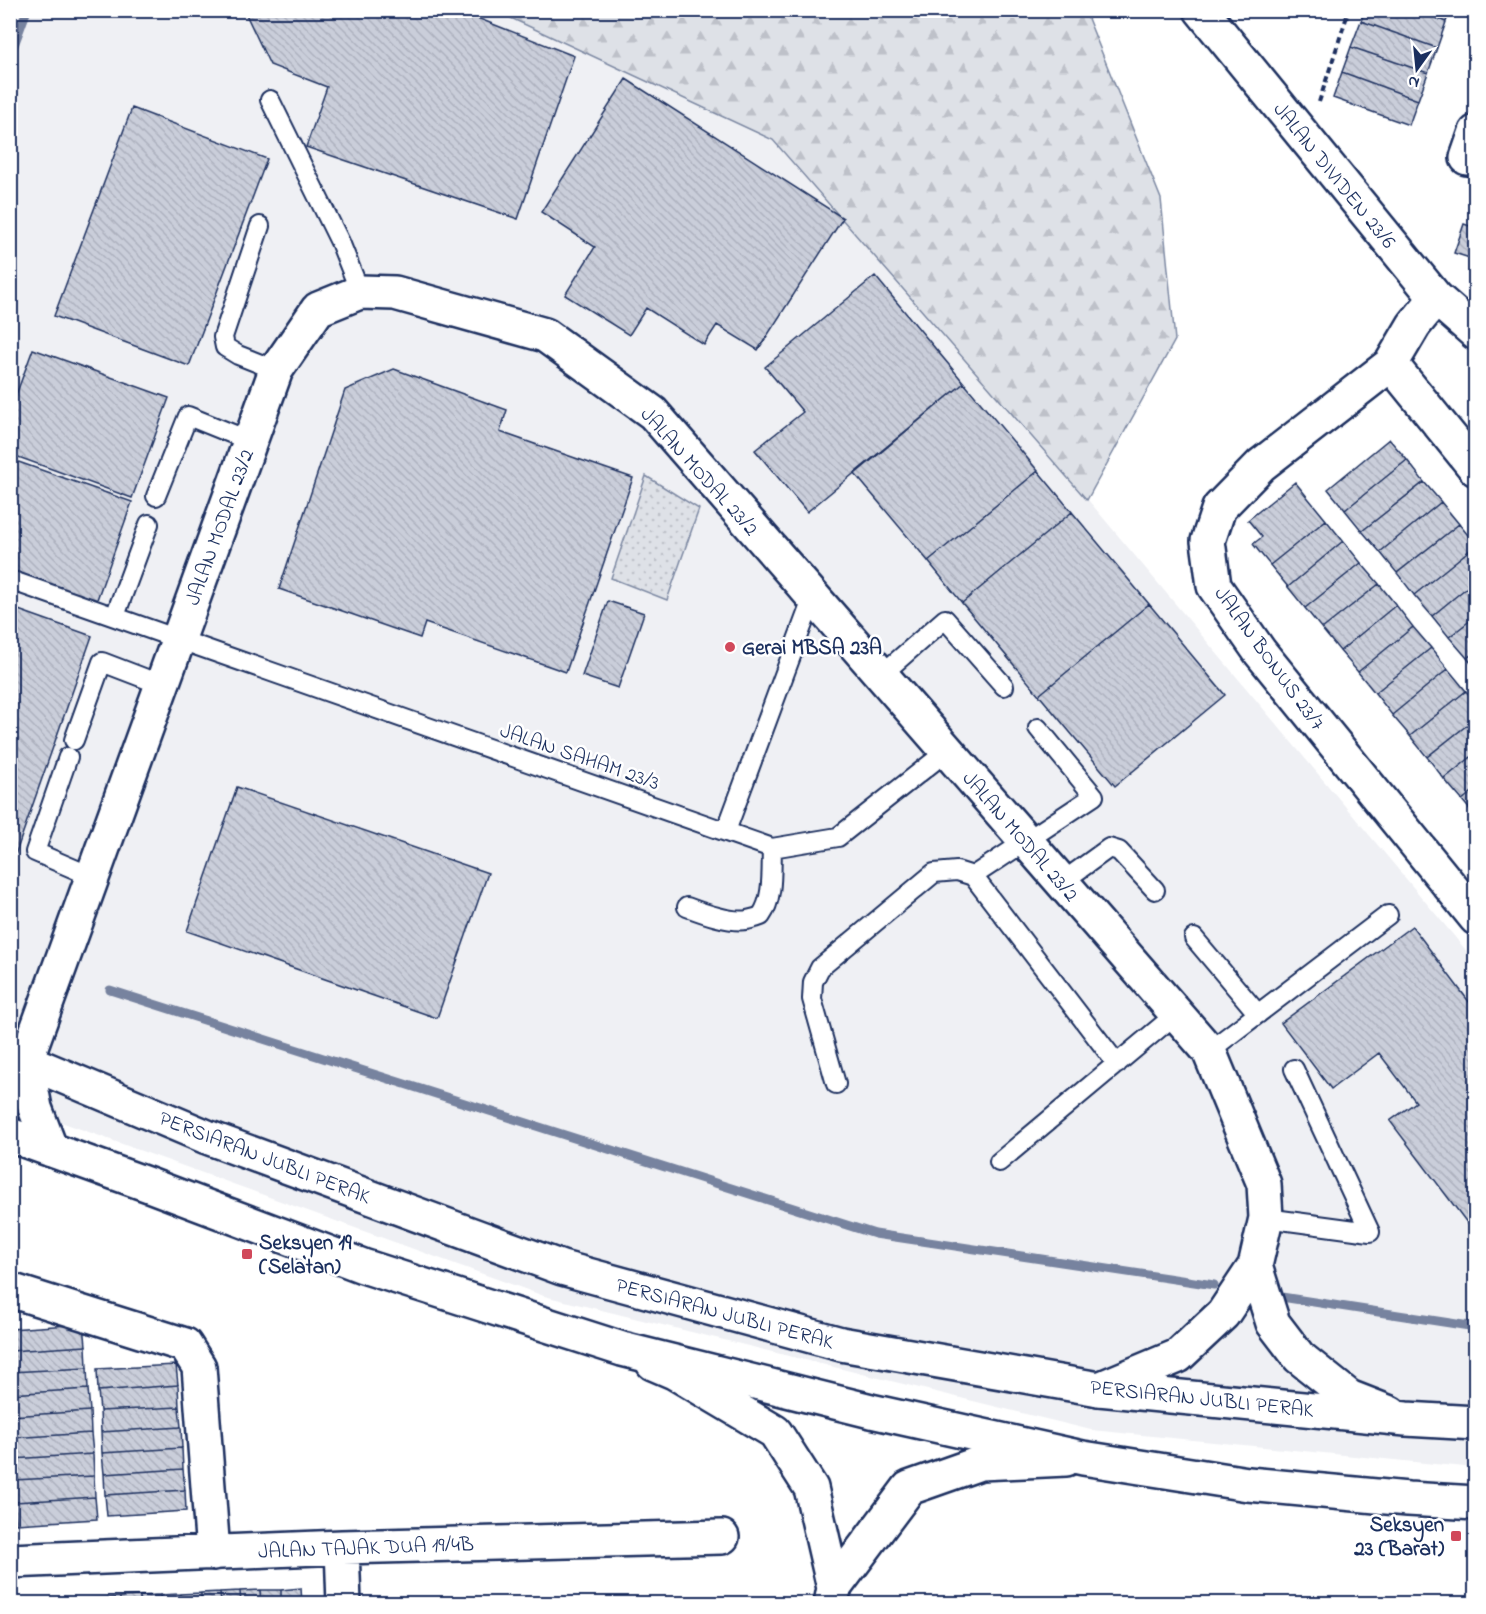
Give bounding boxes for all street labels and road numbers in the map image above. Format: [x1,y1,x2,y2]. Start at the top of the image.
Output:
street label: JALAN DIVIDEN 23/6 [1265,97,1402,256]
street label: JALAN MODAL 23/2 [632,401,765,543]
street label: JALAN MODAL 23/2 [179,445,263,610]
street label: JALAN BONUS 23/7 [1206,581,1331,738]
street label: JALAN SAHAM 23/3 [495,716,663,799]
street label: JALAN MODAL 23/2 [954,765,1085,909]
street label: PERSIARAN JUBLI PERAK [154,1105,375,1213]
street label: PERSIARAN JUBLI PERAK [612,1271,838,1359]
street label: PERSIARAN JUBLI PERAK [1089,1373,1316,1427]
street label: JALAN TAJAK DUA 19/4B [258,1530,475,1568]

